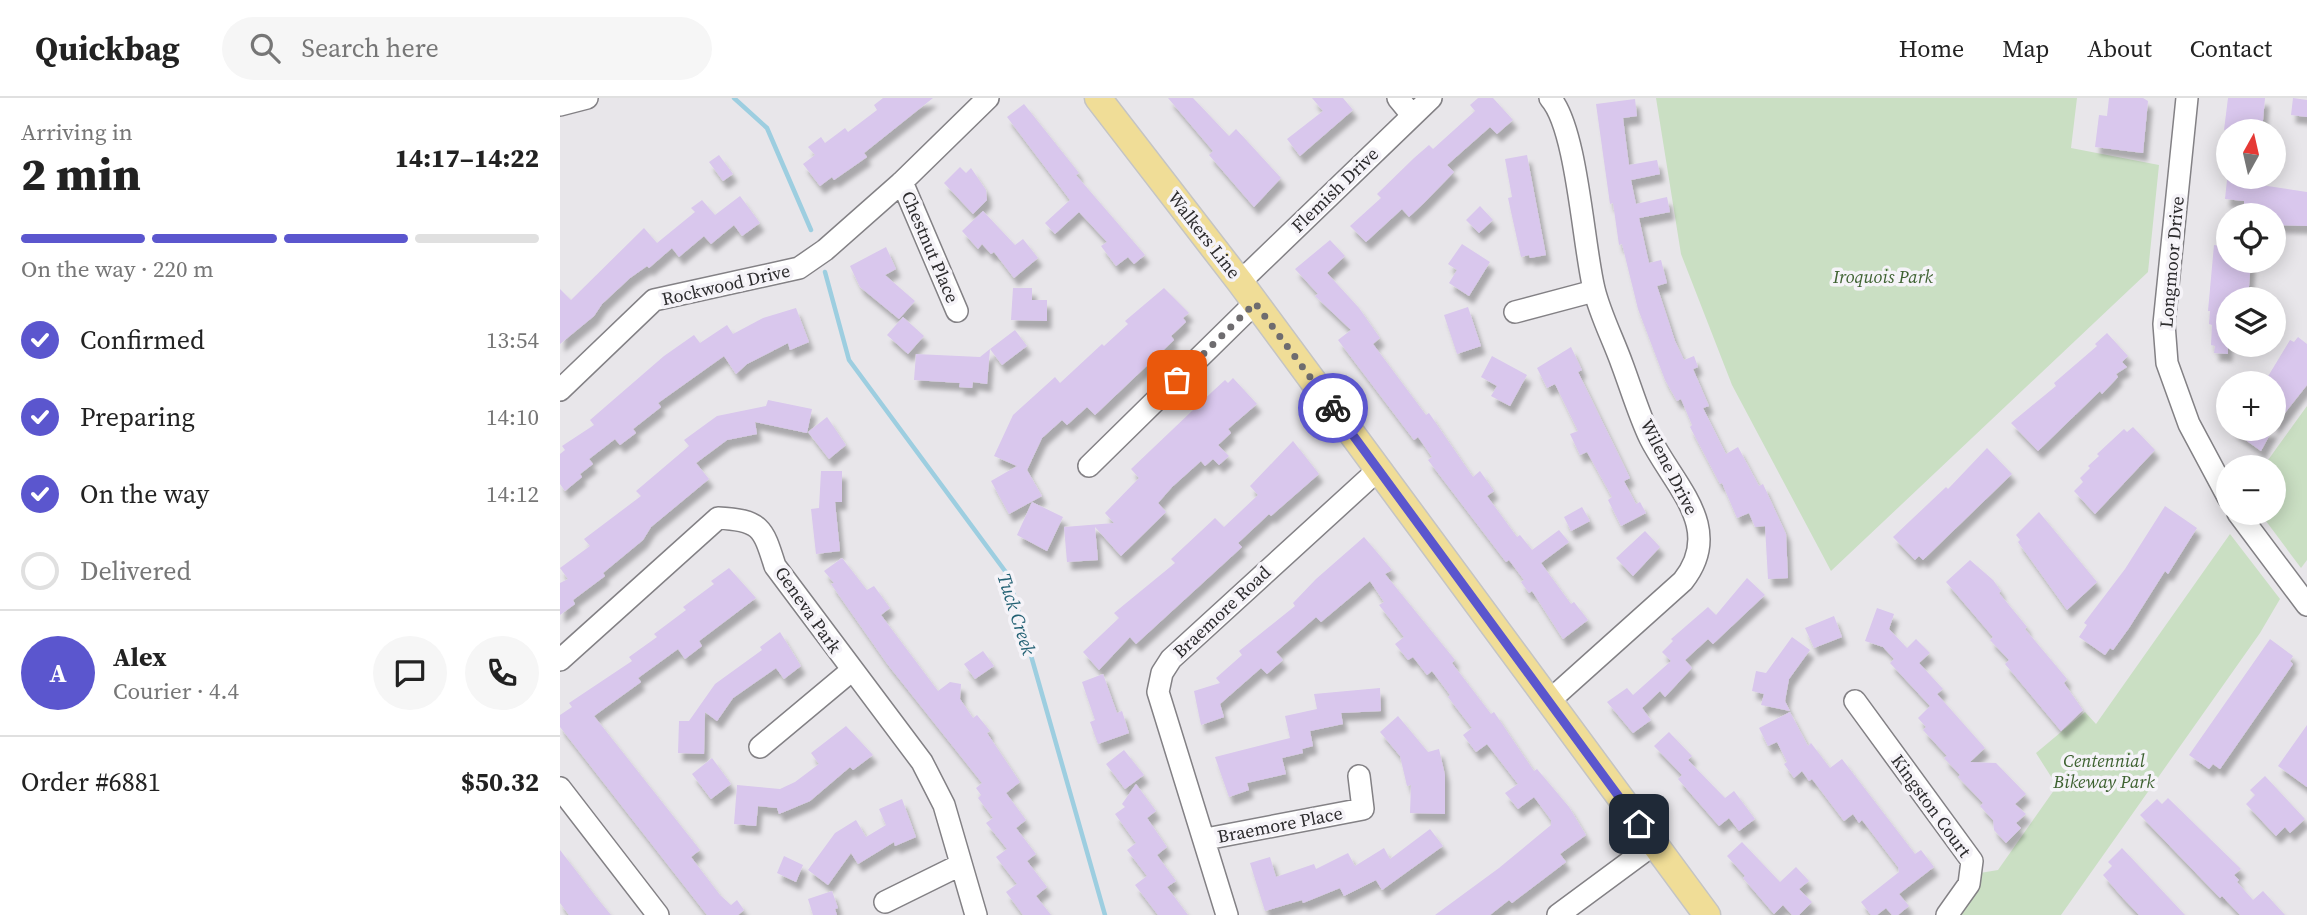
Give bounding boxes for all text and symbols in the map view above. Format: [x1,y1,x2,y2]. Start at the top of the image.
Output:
search box [222,17,712,80]
text: Quickbag [35,26,180,71]
icon: search [246,29,284,67]
text: Search here [302,30,439,66]
text: Home [1899,32,1964,65]
text: Map [2002,32,2049,65]
text: About [2087,32,2152,65]
text: Contact [2190,32,2272,65]
text: Arriving in [21,116,133,148]
north arrow [2216,119,2286,189]
map controls [2216,119,2286,525]
text: 14:17–14:22 [395,140,539,176]
text: 2 min [21,142,141,205]
street label: Flemish Drive [1285,142,1384,238]
street label: Walkers Line [1162,186,1247,284]
street label: Chestnut Place [896,187,965,307]
street label: Longmoor Drive [2153,195,2190,329]
button: locate [2216,203,2286,273]
text: On the way · 220 m [21,253,214,285]
street label: Rockwood Drive [659,258,792,311]
park label: Iroquois Park [1832,264,1934,289]
button: layers [2216,287,2286,357]
icon: check [21,321,59,359]
text: Confirmed [80,322,205,358]
text: 13:54 [486,324,539,356]
pin [1147,350,1207,410]
icon: bag [1158,361,1196,399]
button: + [2216,371,2286,441]
courier [1298,373,1368,443]
icon: bike [1314,389,1352,427]
icon: check [21,398,59,436]
text: Preparing [80,399,195,435]
text: 14:10 [486,401,539,433]
street label: Wilene Drive [1635,415,1704,519]
button: − [2216,455,2286,525]
icon: check [21,475,59,513]
text: On the way [80,476,209,512]
text: 14:12 [486,478,539,510]
text: Delivered [80,553,191,589]
street label: Braemore Road [1168,560,1276,663]
street label: Geneva Park [769,561,848,658]
water label: Tuck Creek [992,570,1042,658]
button: chat [373,636,447,710]
button: phone [465,636,539,710]
text: Alex [113,639,167,675]
text: A [49,655,67,691]
text: Courier · 4.4 [113,675,239,707]
park label: Centennial Bikeway Park [2052,748,2155,794]
street label: Kingston Court [1886,749,1977,862]
text: Order #6881 [21,764,161,800]
text: $50.32 [461,764,539,800]
pin [1609,794,1669,854]
street label: Braemore Place [1215,800,1345,849]
icon: home [1620,805,1658,843]

